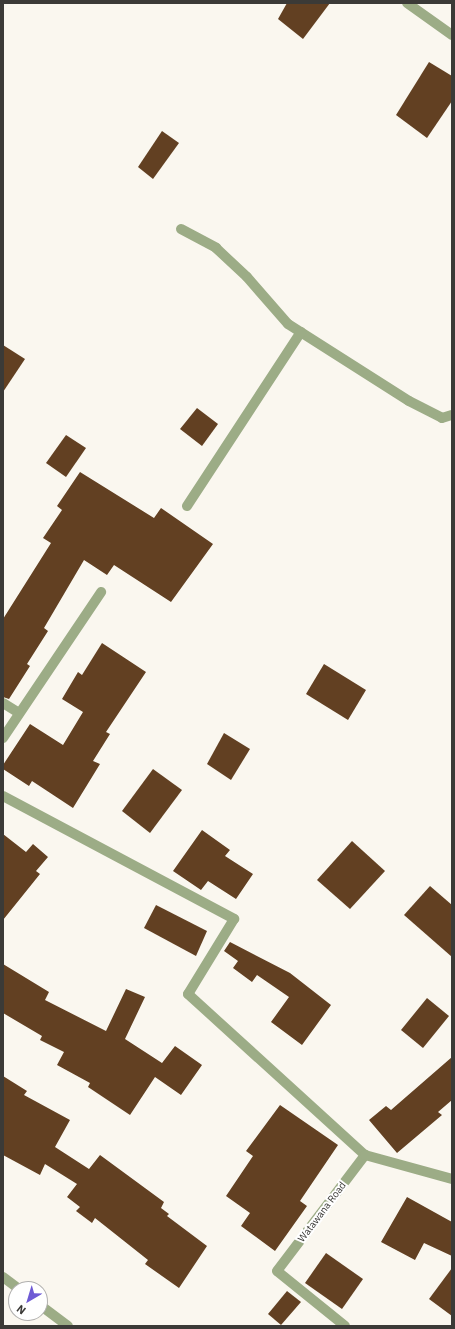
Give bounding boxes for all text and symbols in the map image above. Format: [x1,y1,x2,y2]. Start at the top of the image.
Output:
street label: Watawana Road [295,1180,349,1244]
north arrow [8,1281,48,1321]
text: N [14,1302,29,1318]

